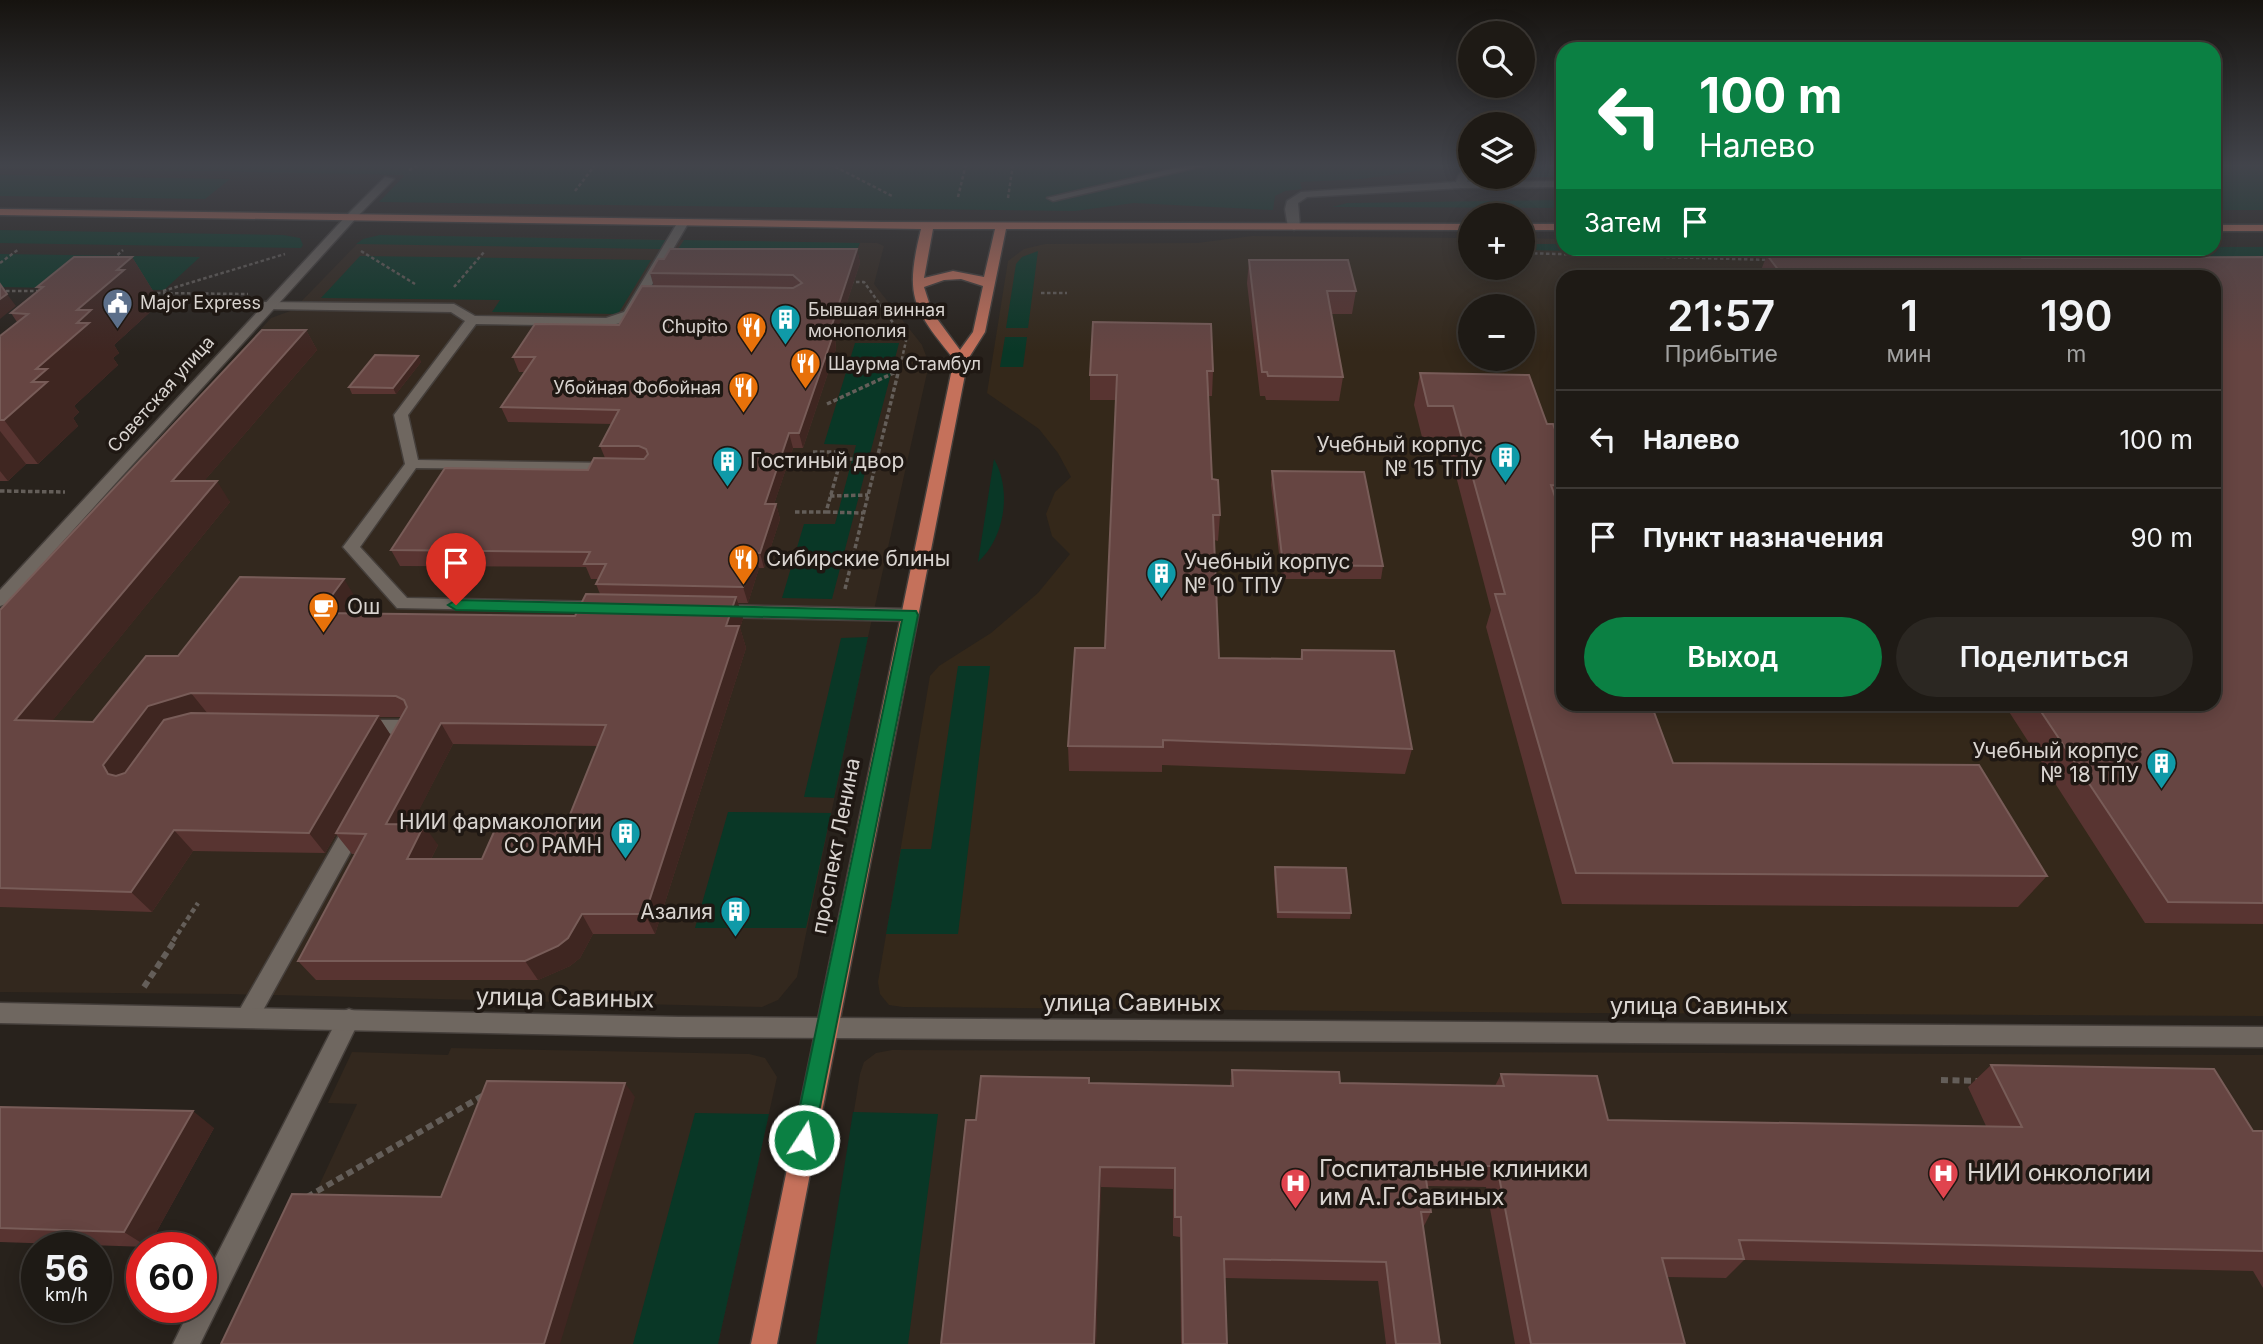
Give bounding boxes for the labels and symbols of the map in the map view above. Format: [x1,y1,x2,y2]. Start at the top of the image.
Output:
public building icon: Major Express [100,286,134,330]
place label: Major Express [140,292,261,313]
place label: Бывшая винная монополия [808,299,945,341]
building icon: Бывшая винная монополия [768,303,802,347]
restaurant icon: Chupito [734,310,768,354]
place label: Chupito [662,316,728,337]
street label: Советская улица [103,331,218,456]
restaurant icon: Шаурма Стамбул [788,347,822,391]
place label: Шаурма Стамбул [828,353,981,374]
restaurant icon: Убойная Фобойная [727,371,761,415]
place label: Убойная Фобойная [553,377,721,398]
place label: Учебный корпус № 15 ТПУ [1316,432,1483,481]
building icon: Учебный корпус № 15 ТПУ [1489,440,1523,484]
building icon: Гостиный двор [710,444,744,488]
place label: Гостиный двор [750,448,904,473]
pin [426,533,486,605]
restaurant icon: Сибирские блины [726,542,760,586]
place label: Сибирские блины [766,546,950,571]
place label: Учебный корпус № 10 ТПУ [1184,549,1351,598]
building icon: Учебный корпус № 10 ТПУ [1144,557,1178,601]
cafe icon: Ош [307,590,341,634]
place label: Ош [347,594,380,619]
place label: Учебный корпус № 18 ТПУ [1972,738,2139,787]
building icon: Учебный корпус № 18 ТПУ [2145,746,2179,790]
street label: проспект Ленина [806,756,865,936]
place label: НИИ фармакологии СО РАМН [399,809,602,858]
building icon: НИИ фармакологии СО РАМН [608,817,642,861]
building icon: Азалия [719,895,753,939]
place label: Азалия [640,899,713,924]
street label: улица Савиных [475,981,655,1014]
street label: улица Савиных [1043,988,1221,1017]
street label: улица Савиных [1610,991,1788,1020]
position arrow [767,1103,841,1177]
place label: Госпитальные клиники им А.Г.Савиных [1319,1154,1588,1211]
hospital icon: НИИ онкологии [1927,1156,1961,1200]
place label: НИИ онкологии [1967,1158,2151,1187]
hospital icon: Госпитальные клиники им А.Г.Савиных [1279,1166,1313,1210]
speed limit sign: 60 [126,1232,217,1323]

